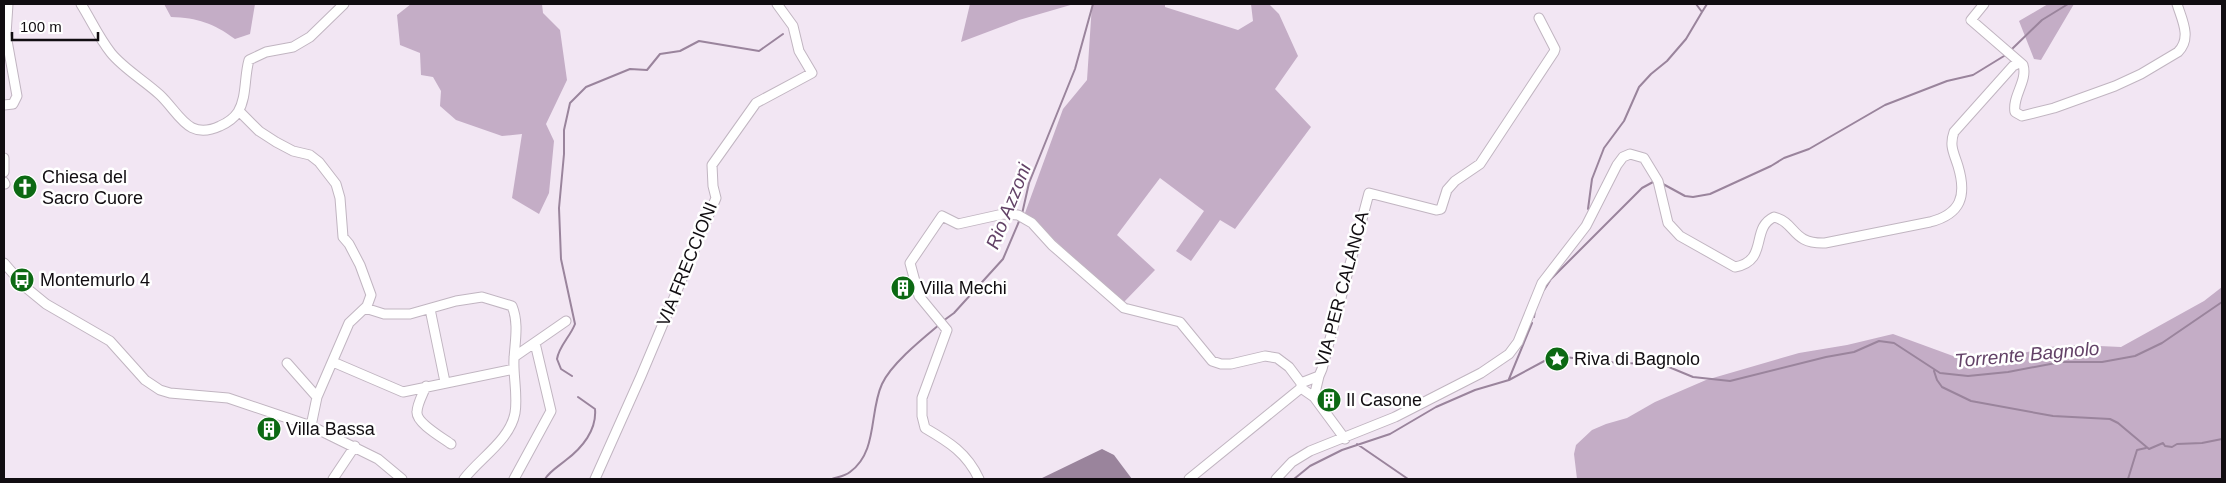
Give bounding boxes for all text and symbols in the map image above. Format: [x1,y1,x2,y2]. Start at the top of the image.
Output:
scale bar [12,10,99,42]
text: 100 m [20,18,62,35]
water label: Rio Azzoni [982,160,1035,252]
place label: Chiesa del Sacro Cuore [42,167,143,208]
church icon: Chiesa del Sacro Cuore [12,174,38,200]
street label: VIA FRECCIONI [653,199,721,329]
street label: VIA PER CALANCA [1312,209,1372,369]
bus stop icon: Montemurlo 4 [9,267,35,293]
place label: Montemurlo 4 [40,270,150,290]
building icon: Villa Mechi [890,275,916,301]
place label: Villa Mechi [920,278,1007,298]
water label: Torrente Bagnolo [1954,338,2100,371]
place icon: Riva di Bagnolo [1544,346,1570,372]
place label: Riva di Bagnolo [1574,349,1700,369]
building icon: Il Casone [1316,387,1342,413]
place label: Il Casone [1346,390,1422,410]
building icon: Villa Bassa [256,416,282,442]
place label: Villa Bassa [286,419,376,439]

